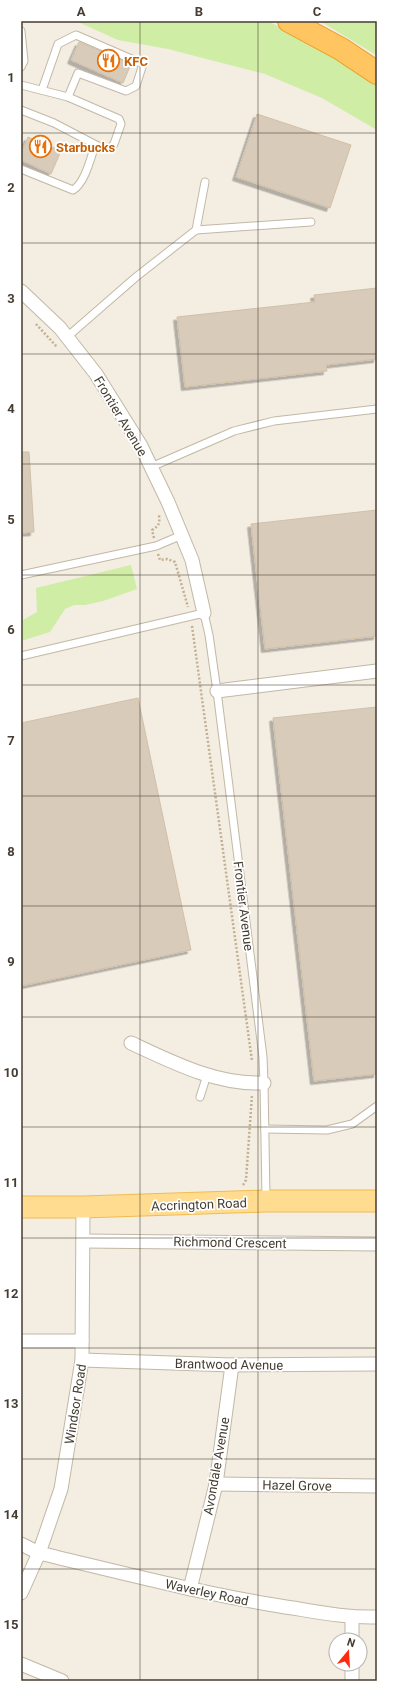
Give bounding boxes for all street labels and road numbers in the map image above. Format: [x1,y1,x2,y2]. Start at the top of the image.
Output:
street label: Frontier Avenue [91,374,150,459]
street label: Frontier Avenue [231,860,256,952]
street label: Accrington Road [151,1195,247,1214]
street label: Richmond Crescent [173,1234,287,1251]
street label: Brantwood Avenue [175,1356,283,1373]
street label: Windsor Road [62,1363,89,1445]
street label: Avondale Avenue [200,1416,233,1516]
street label: Hazel Grove [262,1477,332,1494]
street label: Waverley Road [164,1576,250,1609]

